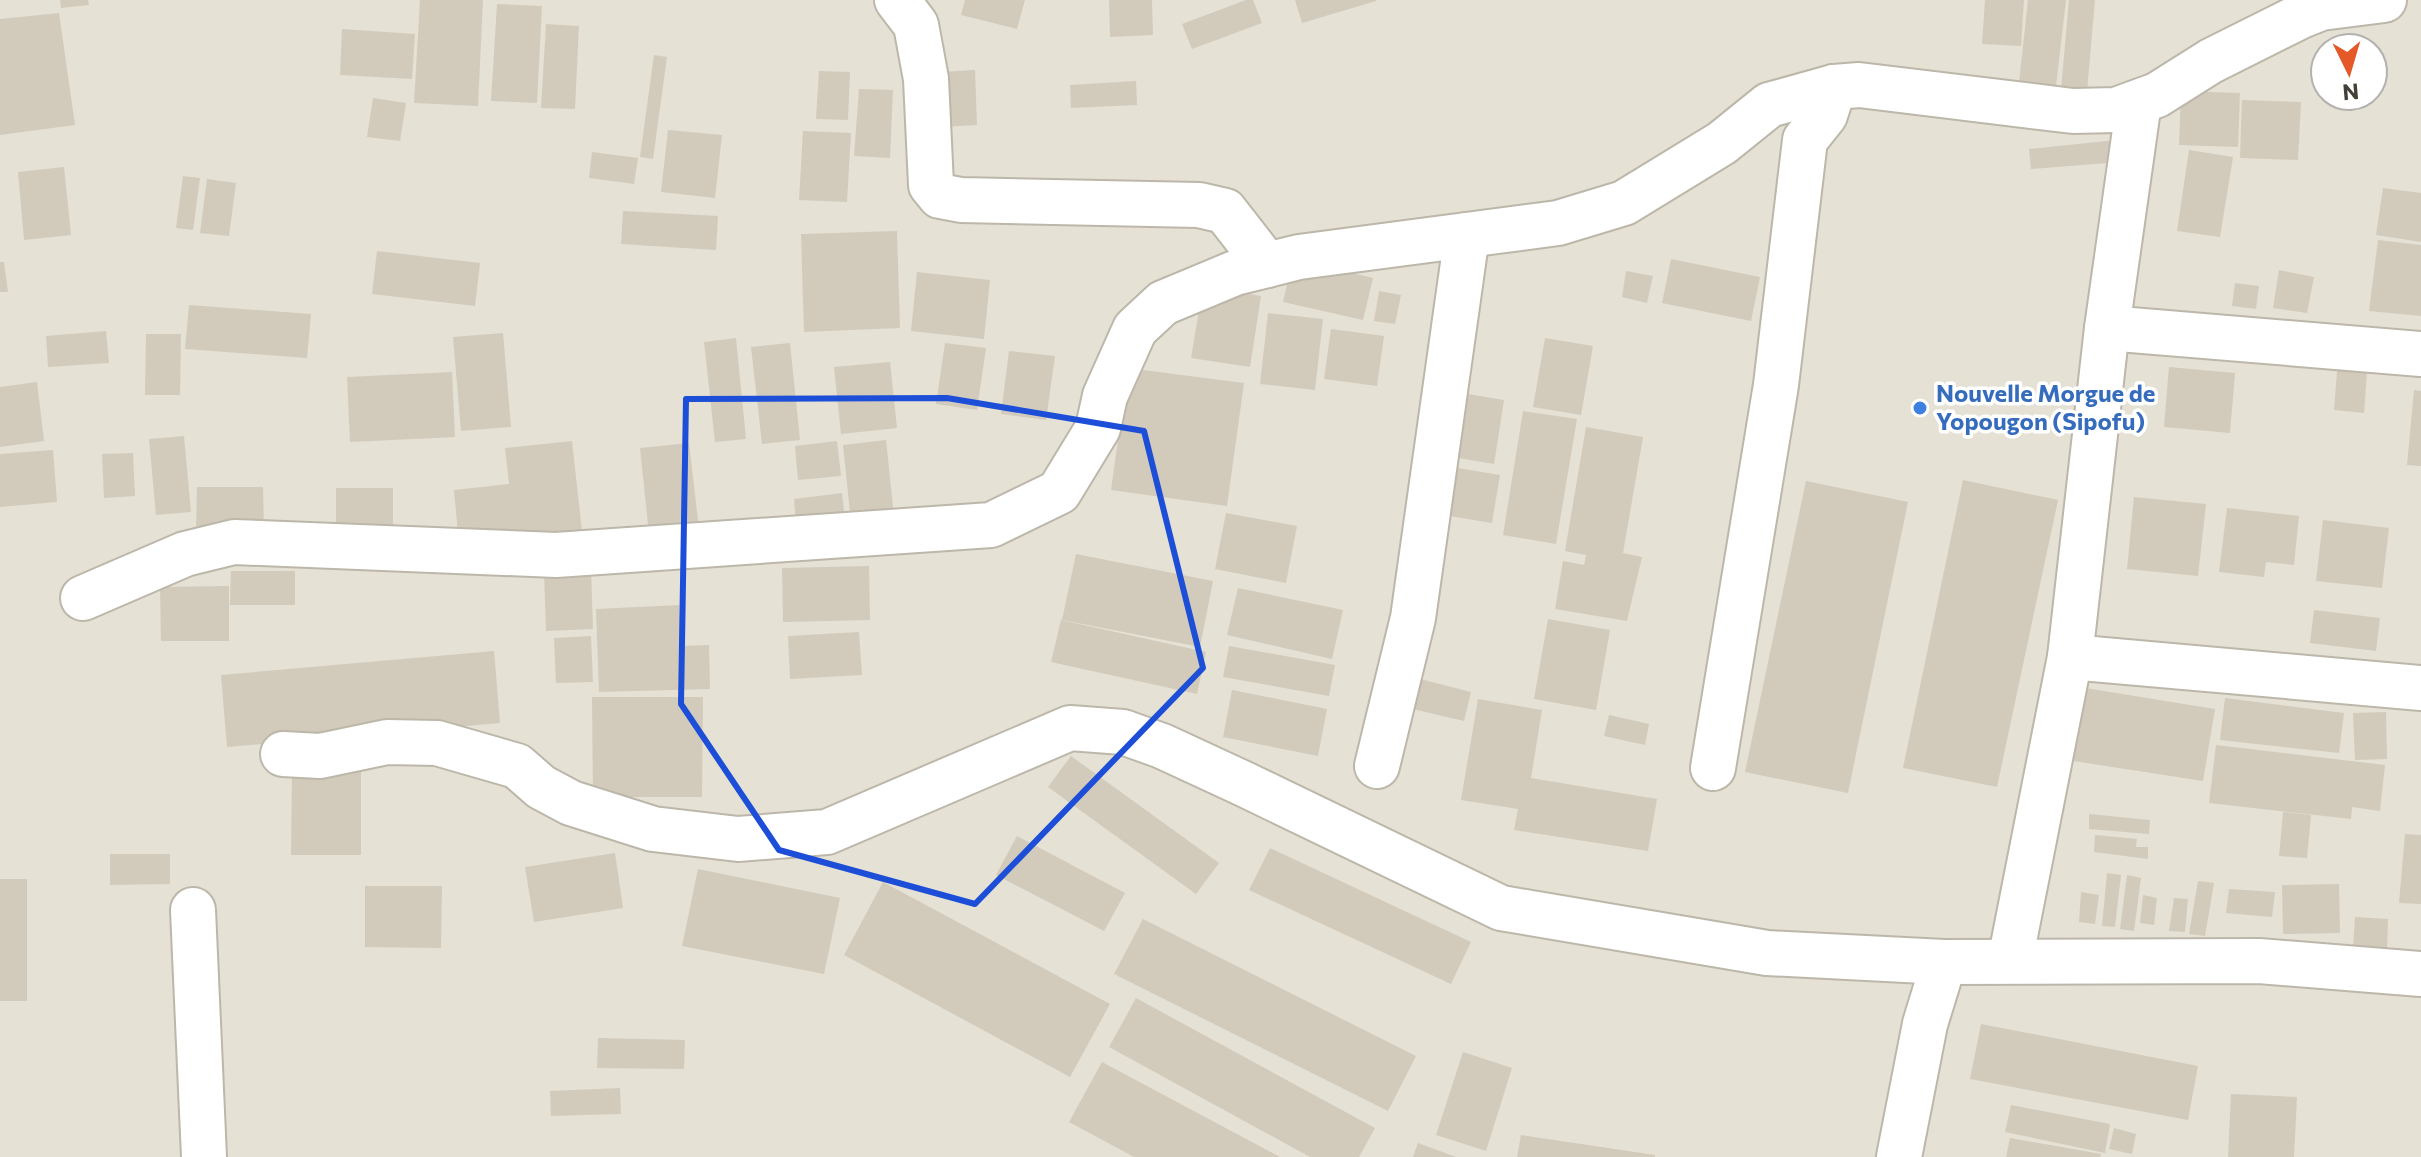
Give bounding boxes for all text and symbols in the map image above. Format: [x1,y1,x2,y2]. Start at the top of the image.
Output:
north arrow [2309,32,2389,112]
text: N [2341,78,2360,107]
place label: Nouvelle Morgue de Yopougon (Sipofu) [1936,378,2155,435]
marker: Nouvelle Morgue de Yopougon (Sipofu) [1911,399,1929,417]

